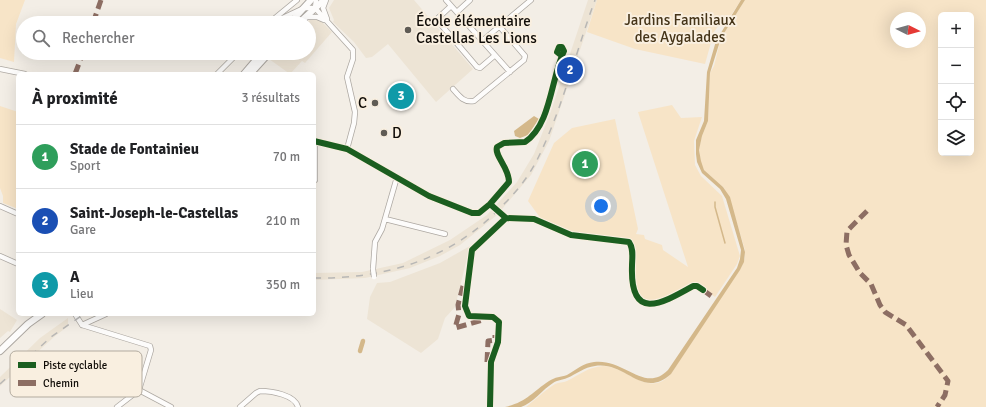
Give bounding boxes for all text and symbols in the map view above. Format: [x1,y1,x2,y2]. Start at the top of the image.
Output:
place label: École élémentaire Castellas Les Lions [416,11,537,47]
park label: Jardins Familiaux des Aygalades [624,11,736,46]
north arrow [890,12,926,48]
map controls [938,12,974,156]
button: + [938,12,974,48]
search box [16,16,316,60]
marker: École élémentaire Castellas Les Lions [403,25,413,35]
icon: search [30,27,52,49]
text: Rechercher [62,29,135,47]
button: − [938,48,974,84]
pin: 2 [557,55,583,85]
pin: 3 [388,81,414,111]
button: locate [938,84,974,120]
text: À proximité [32,88,118,109]
text: 3 résultats [241,90,300,106]
place label: C [358,94,367,112]
marker: C [370,98,380,108]
button: layers [938,120,974,156]
place label: D [392,124,402,142]
marker: D [379,128,389,138]
text: Stade de Fontainieu [70,140,199,158]
text: 1 [41,149,49,165]
text: 70 m [273,149,300,165]
pin: 1 [572,149,598,179]
text: Sport [70,158,100,174]
your location [591,196,611,216]
text: Saint-Joseph-le-Castellas [70,204,238,222]
text: 2 [41,213,49,229]
text: 210 m [266,213,300,229]
text: Gare [70,222,96,238]
text: A [70,268,80,286]
text: 3 [41,277,49,293]
text: 350 m [266,277,300,293]
text: Lieu [70,286,94,302]
legend [10,351,142,397]
text: Piste cyclable [43,359,107,372]
text: Chemin [43,377,79,390]

